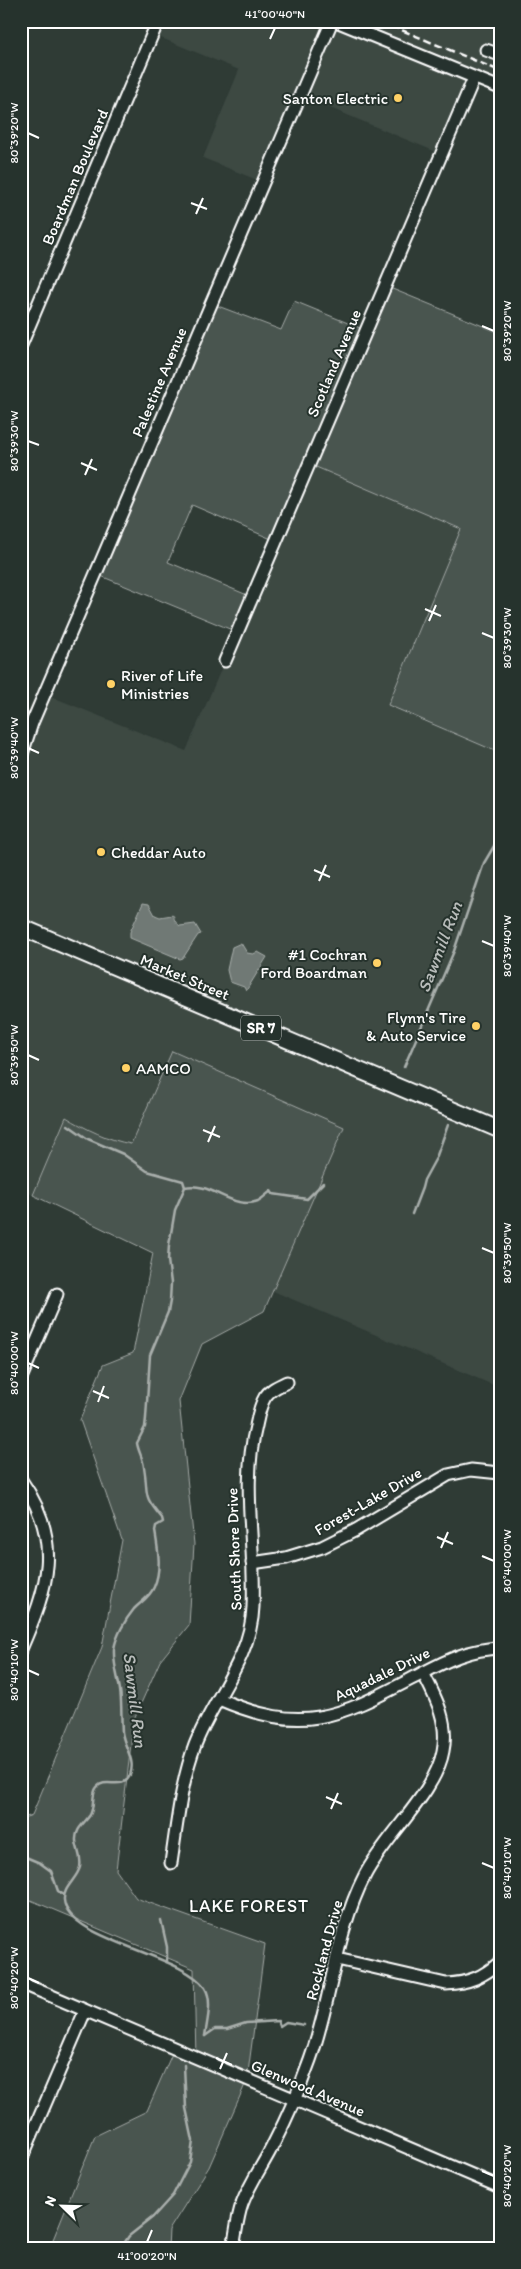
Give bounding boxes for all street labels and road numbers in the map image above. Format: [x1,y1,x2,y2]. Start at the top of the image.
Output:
street label: Boardman Boulevard [38,106,112,248]
street label: Scotland Avenue [303,306,365,420]
street label: Palestine Avenue [127,324,191,440]
street label: Market Street [138,950,232,1004]
road number: SR 7 [241,1016,281,1040]
street label: Forest-Lake Drive [311,1463,425,1539]
street label: South Shore Drive [222,1487,246,1611]
street label: Aquadale Drive [331,1643,433,1705]
street label: Rockland Drive [301,1898,347,2002]
street label: Glenwood Avenue [248,2055,368,2121]

